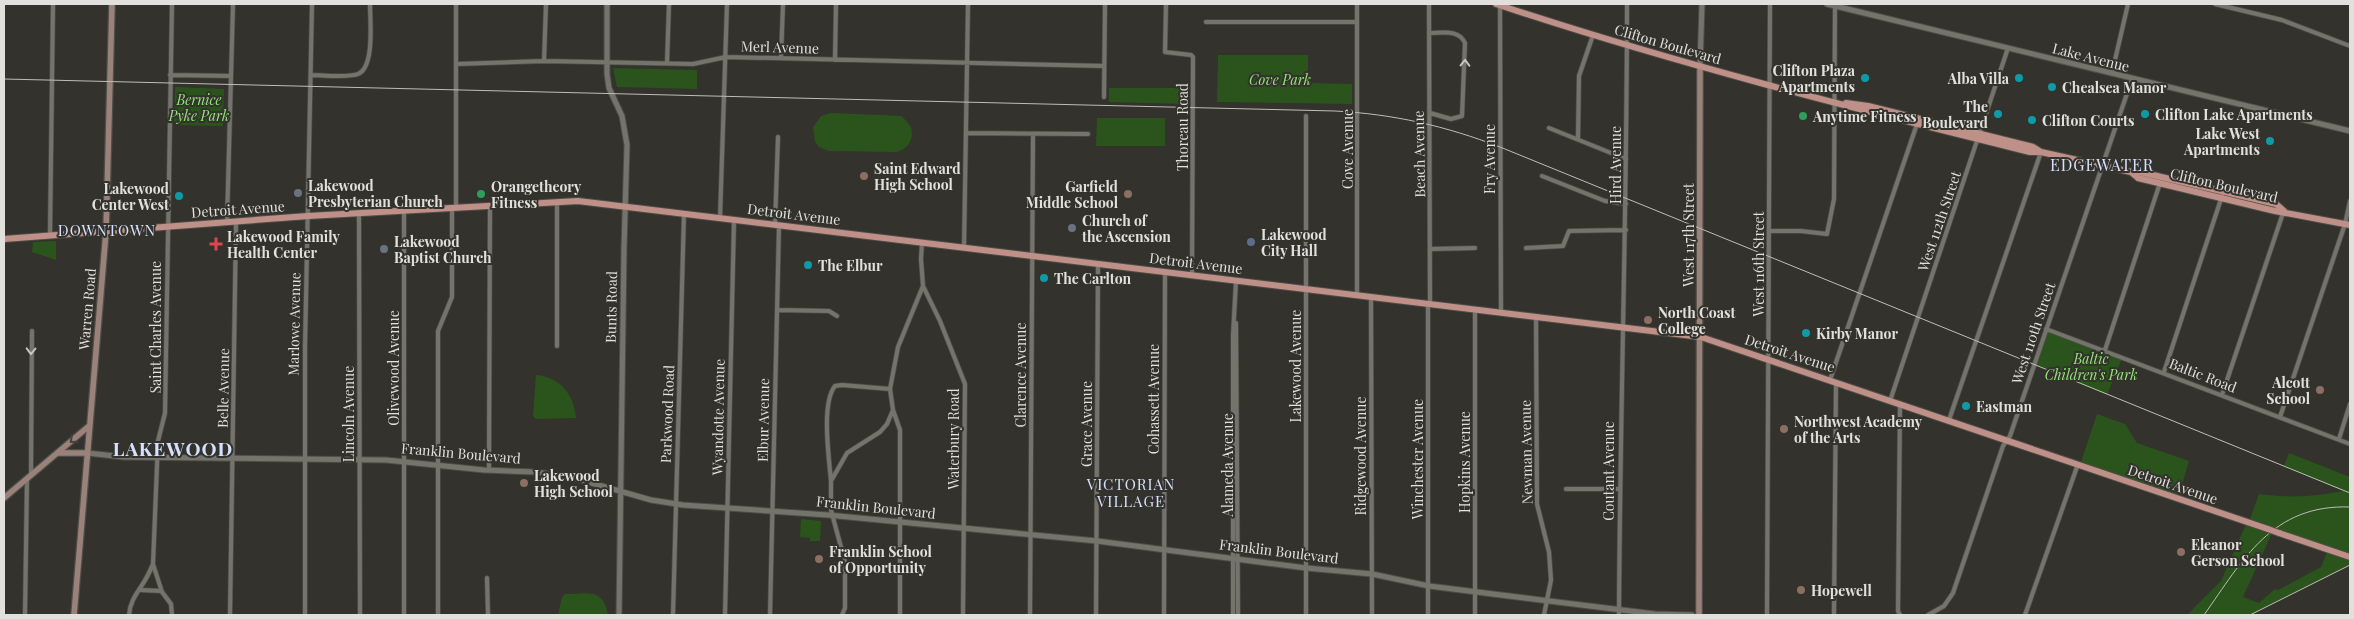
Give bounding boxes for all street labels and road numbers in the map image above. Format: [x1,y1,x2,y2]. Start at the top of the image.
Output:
street label: Clifton Boulevard [1612,20,1724,68]
street label: Merl Avenue [741,36,819,58]
street label: Lake Avenue [2050,38,2132,76]
street label: Thoreau Road [1173,83,1192,171]
street label: Cove Avenue [1338,109,1357,189]
street label: Beach Avenue [1409,110,1429,198]
street label: Fry Avenue [1480,124,1499,194]
street label: Hird Avenue [1606,126,1625,204]
street label: Clifton Boulevard [2168,163,2280,207]
street label: West 112th Street [1913,167,1965,274]
street label: West 117th Street [1679,182,1698,288]
street label: Detroit Avenue [191,196,285,222]
street label: Detroit Avenue [746,199,842,229]
street label: West 116th Street [1749,210,1768,318]
street label: Detroit Avenue [1148,248,1244,278]
street label: Saint Charles Avenue [146,261,165,393]
street label: Warren Road [74,267,100,352]
street label: Bunts Road [601,271,621,343]
street label: Marlowe Avenue [284,272,304,376]
street label: West 110th Street [2006,279,2060,387]
street label: Olivewood Avenue [384,310,403,426]
street label: Lakewood Avenue [1286,310,1305,422]
street label: Clarence Avenue [1011,322,1030,428]
street label: Detroit Avenue [1742,329,1838,377]
street label: Cohassett Avenue [1144,344,1163,454]
street label: Belle Avenue [213,348,233,428]
street label: Baltic Road [2166,353,2240,397]
street label: Wyandotte Avenue [707,359,729,476]
street label: Parkwood Road [656,365,678,463]
street label: Lincoln Avenue [339,366,358,462]
street label: Elbur Avenue [753,378,773,462]
street label: Grace Avenue [1077,381,1096,467]
street label: Waterbury Road [944,388,963,491]
street label: Ridgewood Avenue [1351,397,1370,515]
street label: Winchester Avenue [1408,399,1427,520]
street label: Newman Avenue [1516,400,1536,504]
street label: Hopkins Avenue [1455,411,1474,513]
street label: Alameda Avenue [1218,413,1237,518]
street label: Coutant Avenue [1599,421,1618,521]
street label: Franklin Boulevard [400,438,522,468]
street label: Detroit Avenue [2126,460,2220,508]
street label: Franklin Boulevard [815,491,937,523]
street label: Franklin Boulevard [1218,534,1340,568]

